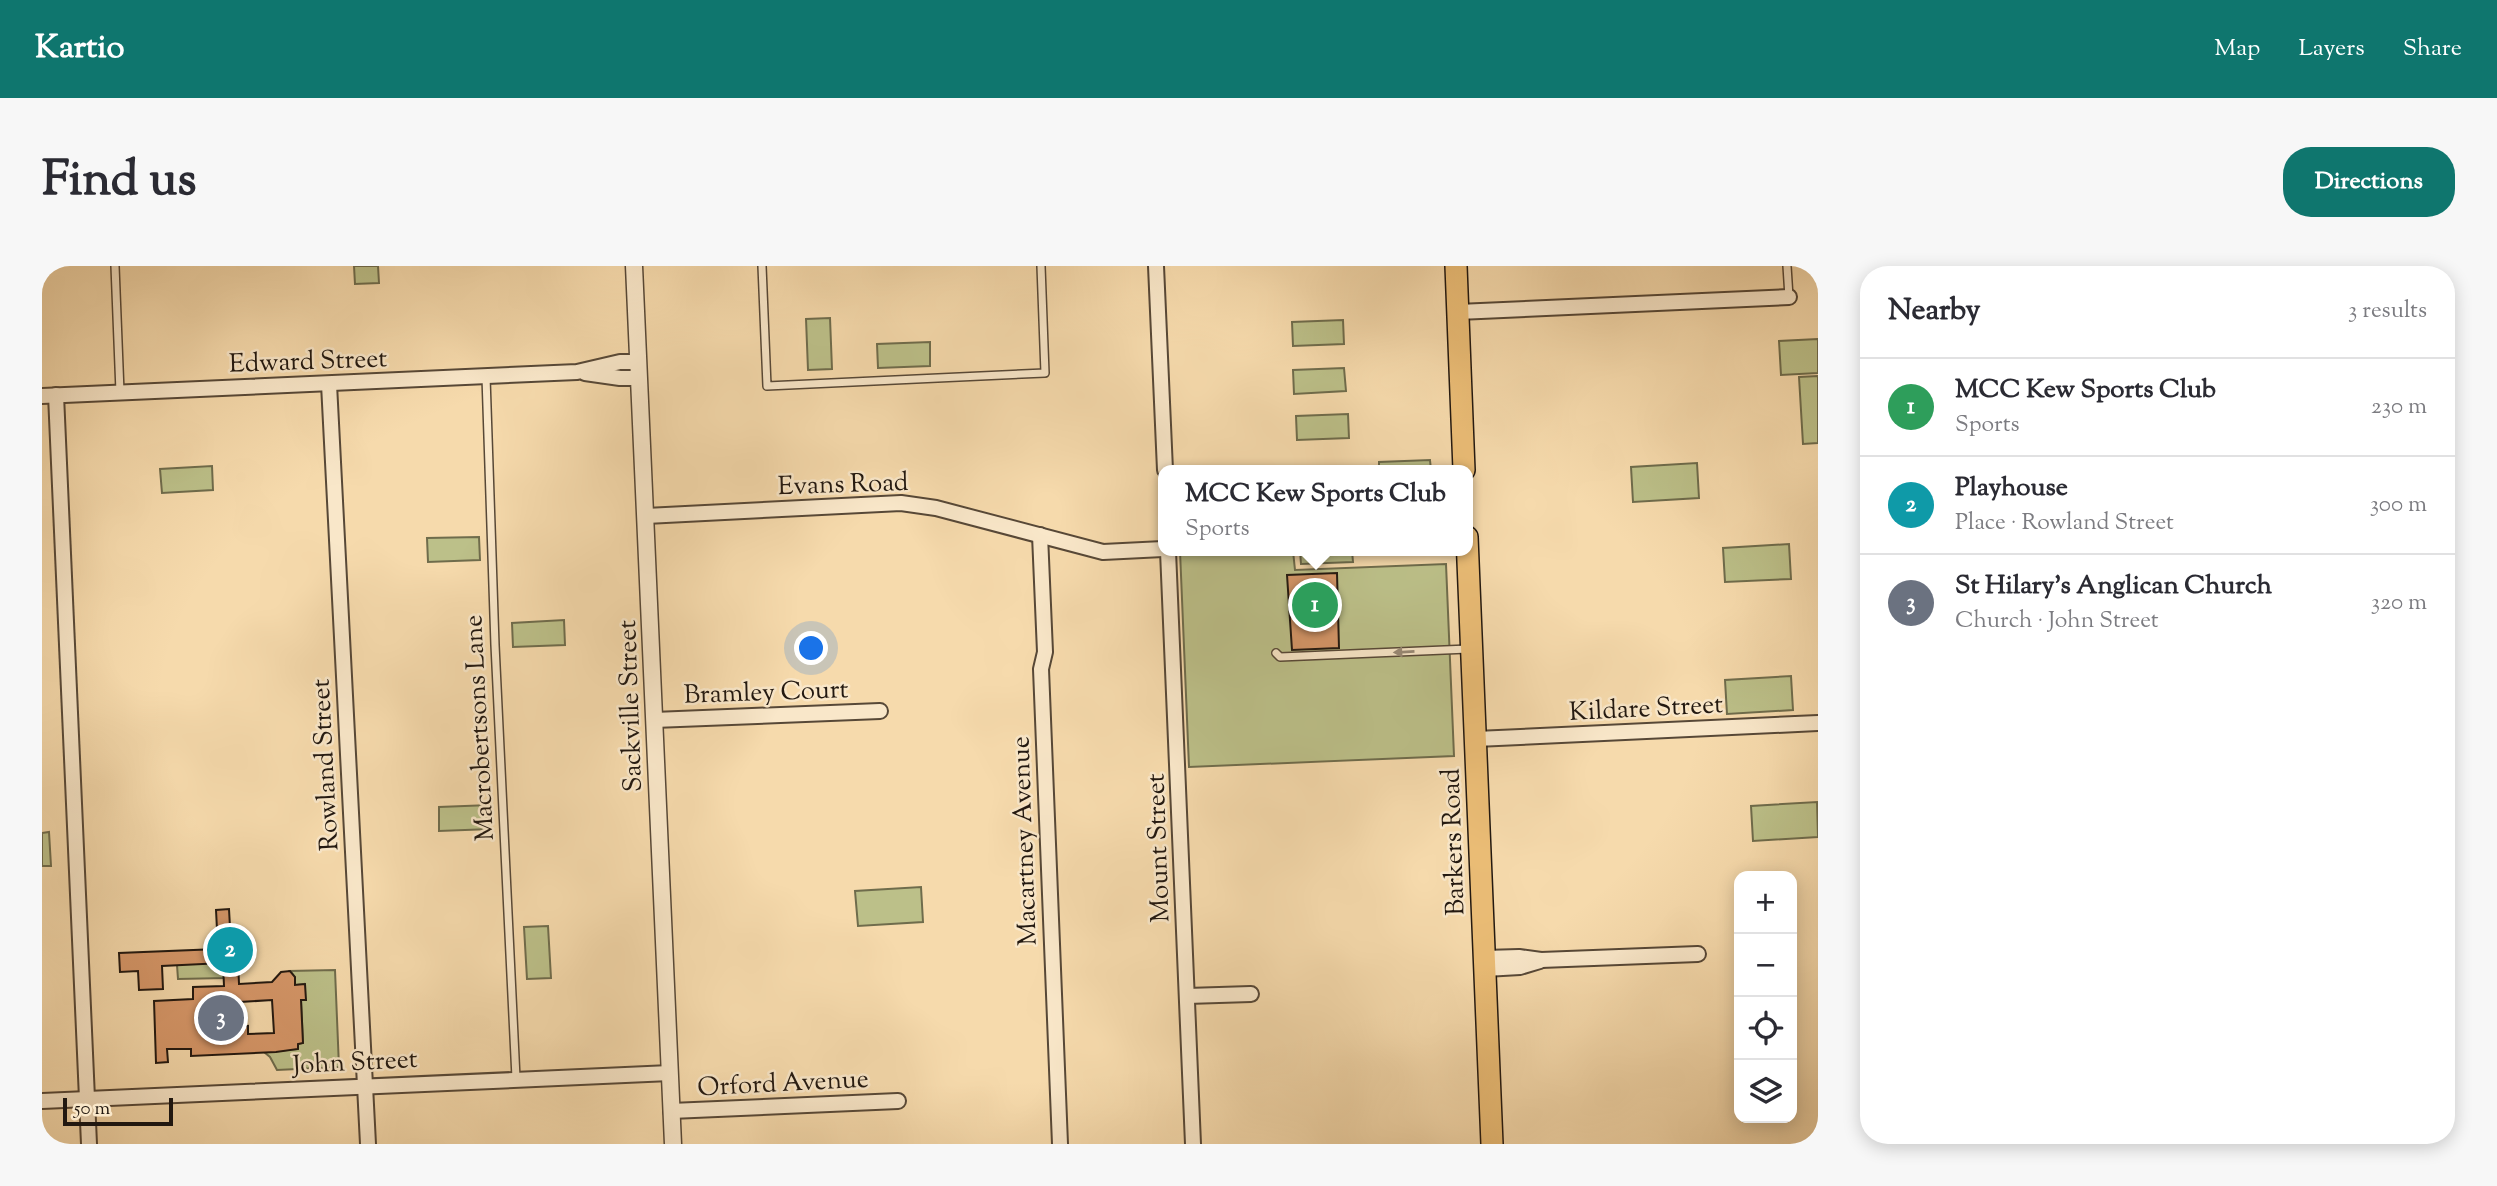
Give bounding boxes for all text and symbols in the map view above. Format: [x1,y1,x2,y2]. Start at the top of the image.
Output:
text: Kartio [35,25,125,73]
text: Map [2214,32,2260,66]
text: Layers [2298,32,2365,66]
text: Share [2403,32,2462,66]
text: Find us [42,147,196,217]
button: Directions [2283,147,2455,217]
text: Nearby [1888,290,1980,333]
text: 3 results [2348,295,2427,328]
street label: Edward Street [228,341,388,384]
text: MCC Kew Sports Club [1955,372,2216,409]
text: 1 [1907,391,1915,424]
text: 230 m [2371,391,2427,424]
text: Sports [1955,409,2020,442]
street label: Evans Road [777,465,909,506]
popup [1158,465,1473,556]
text: Playhouse [1955,470,2068,507]
text: MCC Kew Sports Club [1185,476,1446,513]
text: 2 [1906,489,1916,522]
text: 300 m [2370,489,2427,522]
text: Place · Rowland Street [1955,507,2174,540]
text: Sports [1185,513,1250,546]
text: St Hilary's Anglican Church [1955,568,2272,605]
pin: 1 [1292,579,1338,631]
text: 3 [1906,587,1916,620]
text: 320 m [2371,587,2427,620]
text: Church · John Street [1955,605,2159,638]
street label: Macrobertsons Lane [456,614,505,842]
street label: Sackville Street [610,619,653,793]
your location [794,631,828,665]
one-way arrow [1393,647,1415,658]
street label: Bramley Court [683,672,849,715]
street label: Rowland Street [304,678,349,852]
street label: Kildare Street [1568,687,1724,732]
street label: Macartney Avenue [1003,735,1048,946]
street label: Barkers Road [1433,767,1476,916]
street label: Mount Street [1138,773,1181,923]
map controls [1734,871,1797,1123]
button: + [1734,871,1797,934]
pin: 2 [207,924,253,976]
button: − [1734,934,1797,997]
pin: 3 [198,992,244,1044]
button: locate [1734,997,1797,1060]
street label: John Street [290,1042,419,1085]
button: layers [1734,1060,1797,1123]
street label: Orford Avenue [697,1062,870,1107]
scale bar [63,1095,173,1127]
text: 50 m [74,1096,110,1123]

